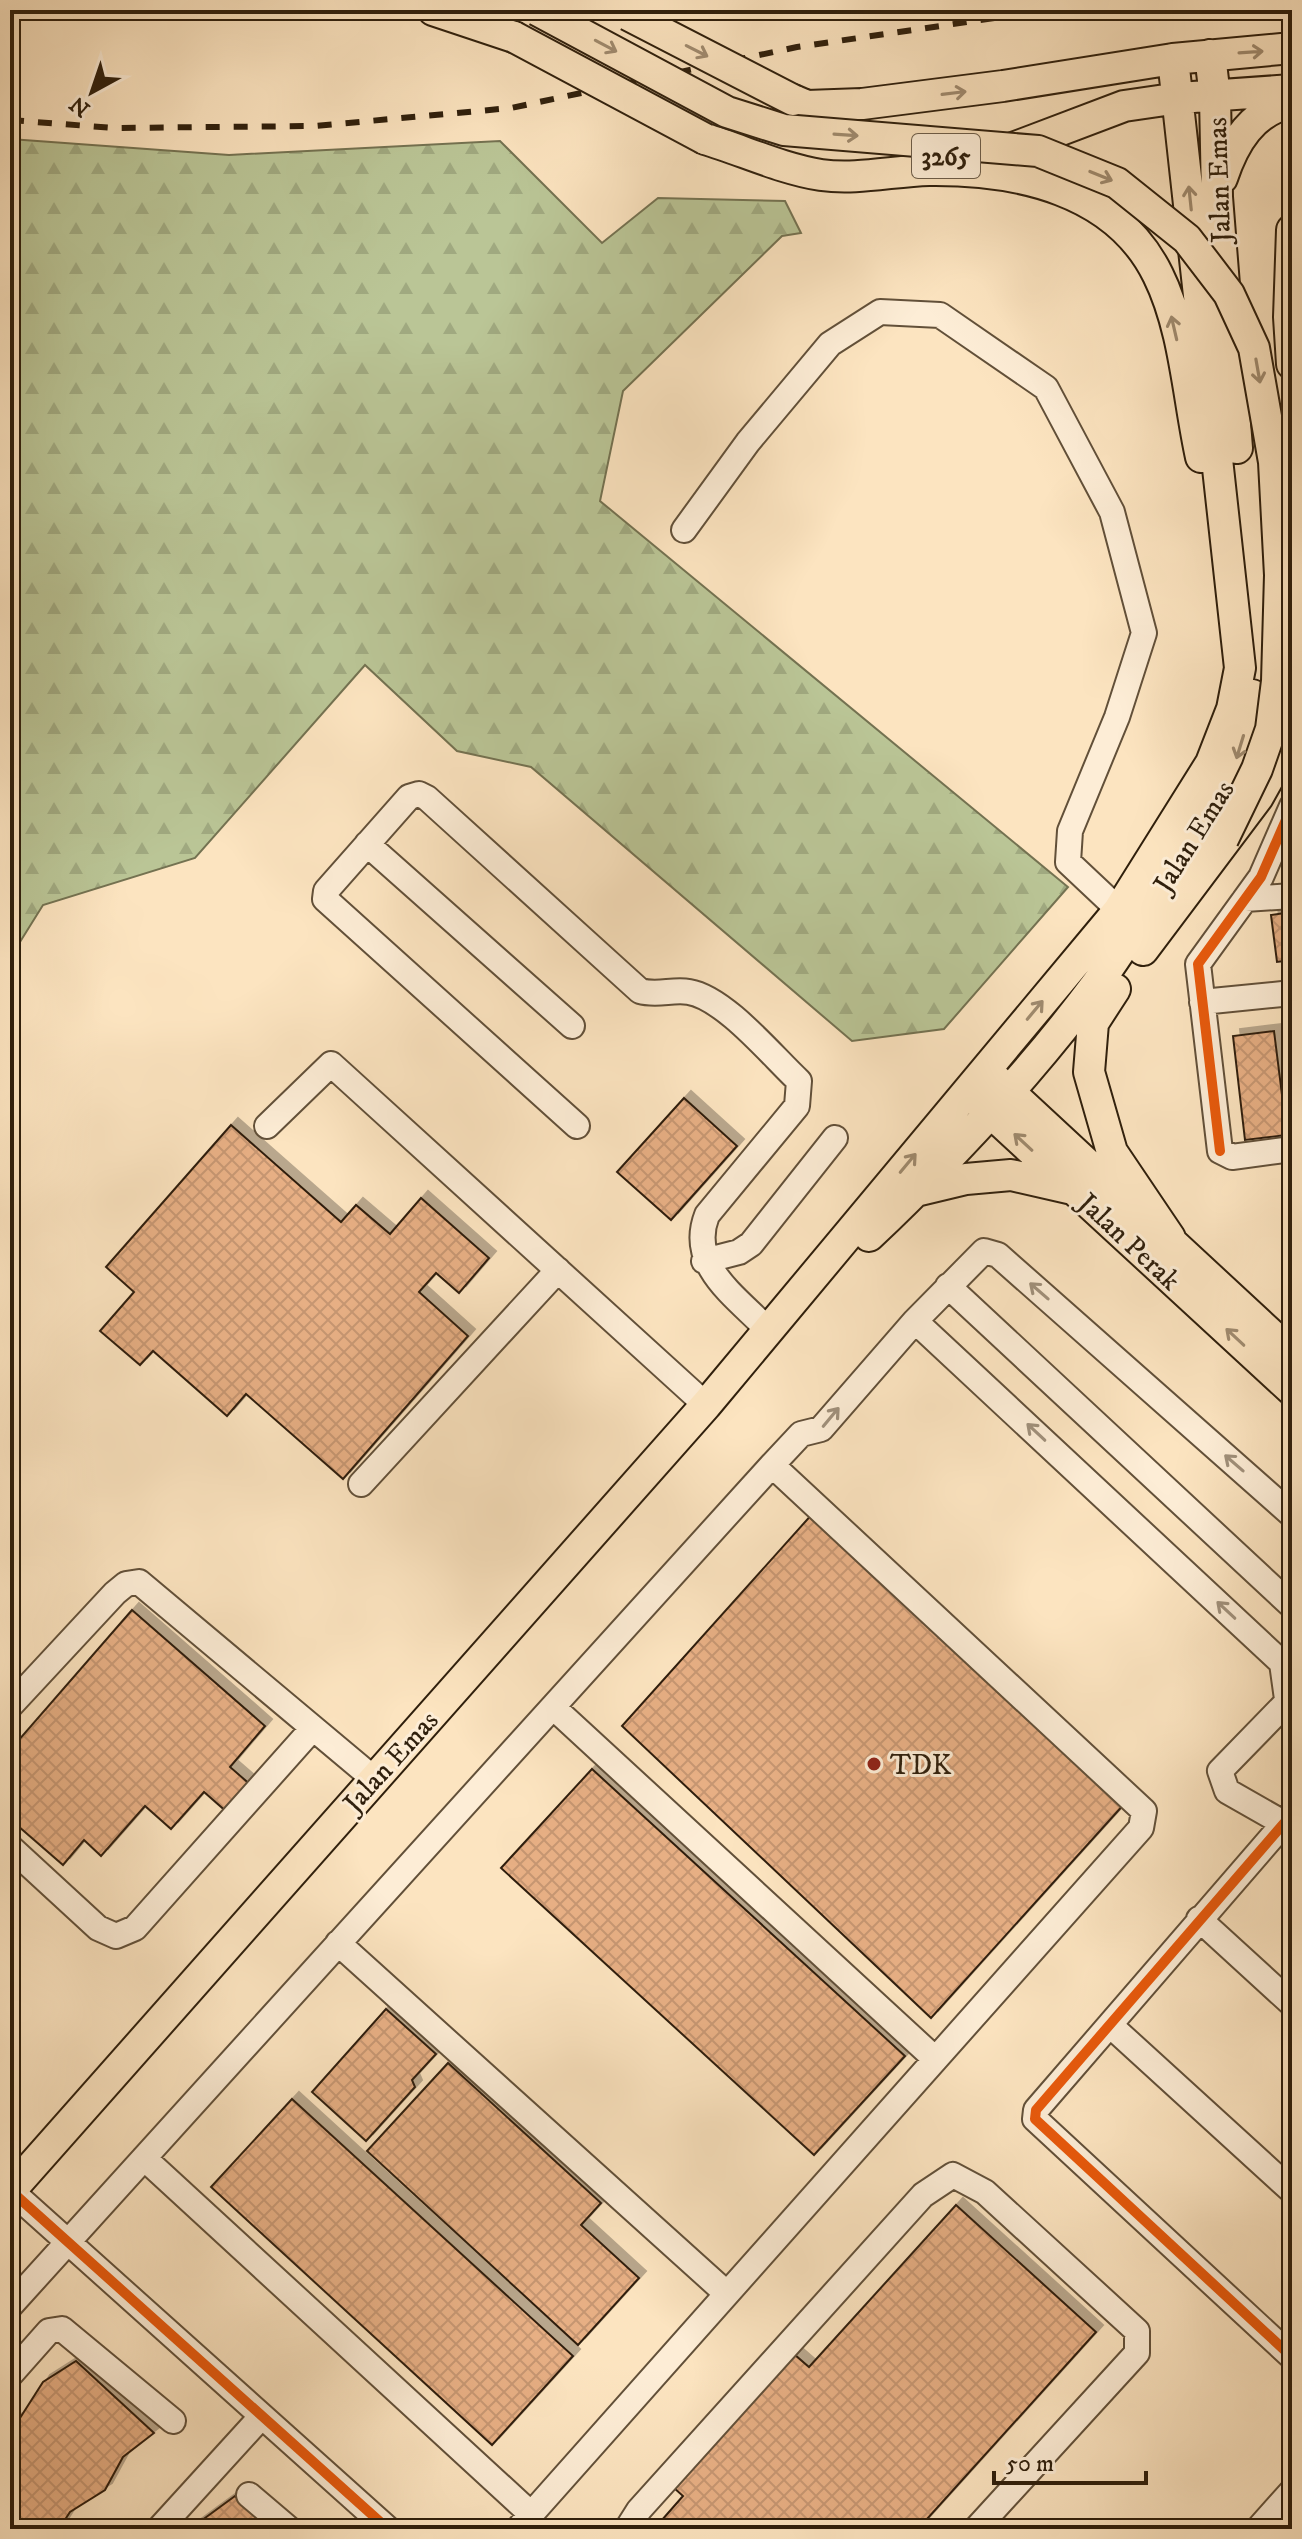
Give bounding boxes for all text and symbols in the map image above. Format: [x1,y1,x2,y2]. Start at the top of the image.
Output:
one-way arrow [594,38,618,54]
one-way arrow [685,43,709,59]
one-way arrow [1237,44,1264,59]
north arrow [52,52,132,132]
one-way arrow [940,85,966,100]
text: N [65,90,96,122]
street label: Jalan Emas [1200,117,1239,246]
one-way arrow [832,128,859,143]
road number: 3265 [912,134,980,178]
one-way arrow [1088,170,1113,185]
one-way arrow [1182,185,1197,212]
one-way arrow [1166,315,1181,341]
one-way arrow [1252,358,1267,384]
one-way arrow [1232,735,1247,760]
street label: Jalan Emas [1145,774,1242,902]
one-way arrow [1026,1000,1044,1021]
one-way arrow [1013,1133,1033,1152]
one-way arrow [899,1153,917,1173]
street label: Jalan Perak [1068,1184,1187,1298]
one-way arrow [1029,1283,1049,1301]
one-way arrow [1225,1329,1245,1347]
one-way arrow [822,1408,840,1428]
one-way arrow [1026,1424,1046,1442]
one-way arrow [1224,1455,1244,1473]
one-way arrow [1216,1601,1236,1619]
street label: Jalan Emas [334,1704,446,1823]
place label: TDK [890,1748,952,1783]
marker: TDK [865,1755,883,1773]
scale bar [994,2435,1146,2485]
text: 50 m [1006,2449,1054,2479]

